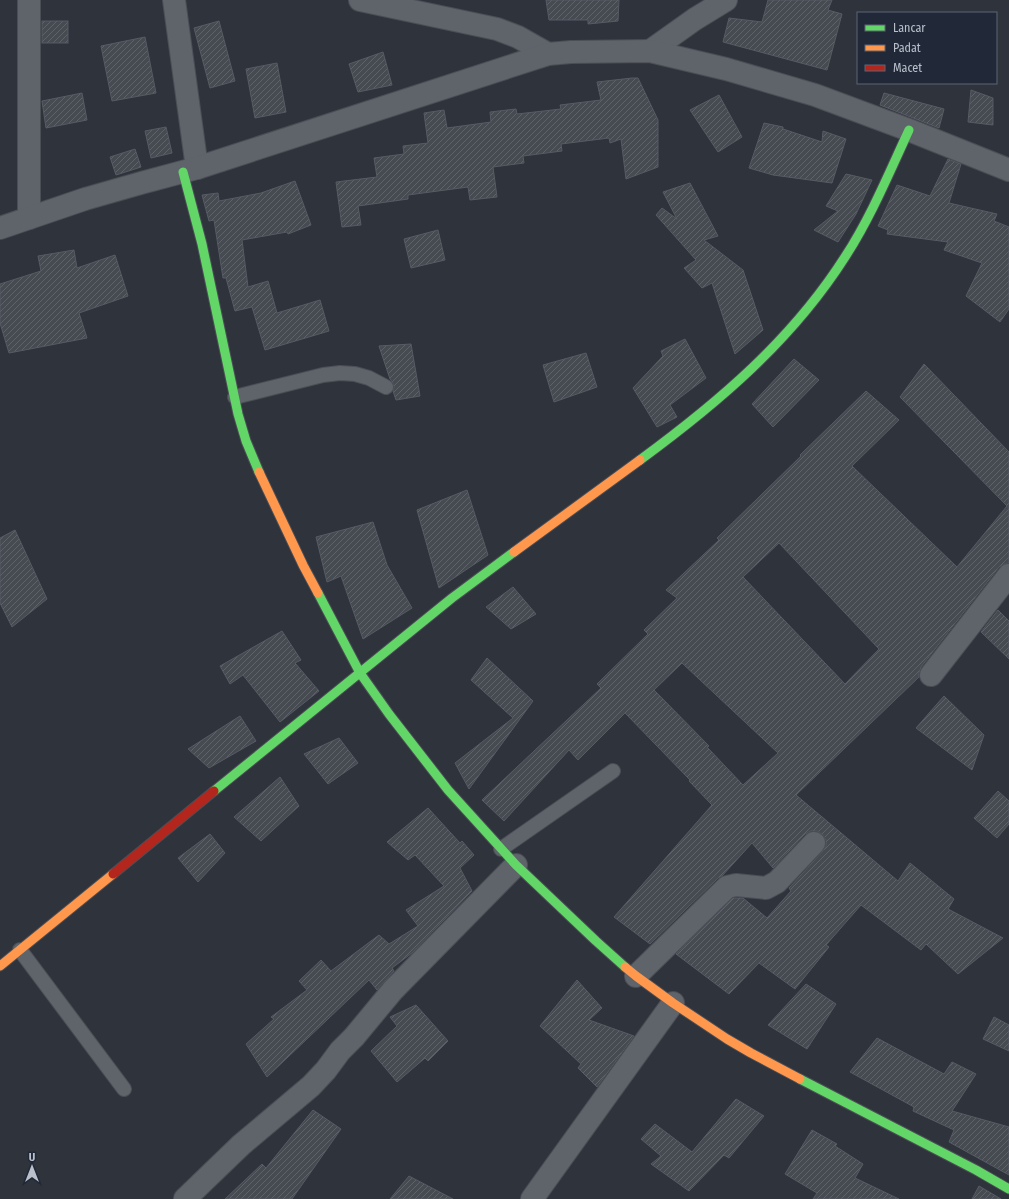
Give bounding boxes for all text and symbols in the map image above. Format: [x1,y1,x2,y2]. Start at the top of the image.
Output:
legend [857,12,997,84]
text: Lancar [893,21,926,35]
text: Padat [893,41,921,55]
text: Macet [893,61,922,75]
north arrow [12,1147,52,1187]
text: U [29,1151,35,1164]

